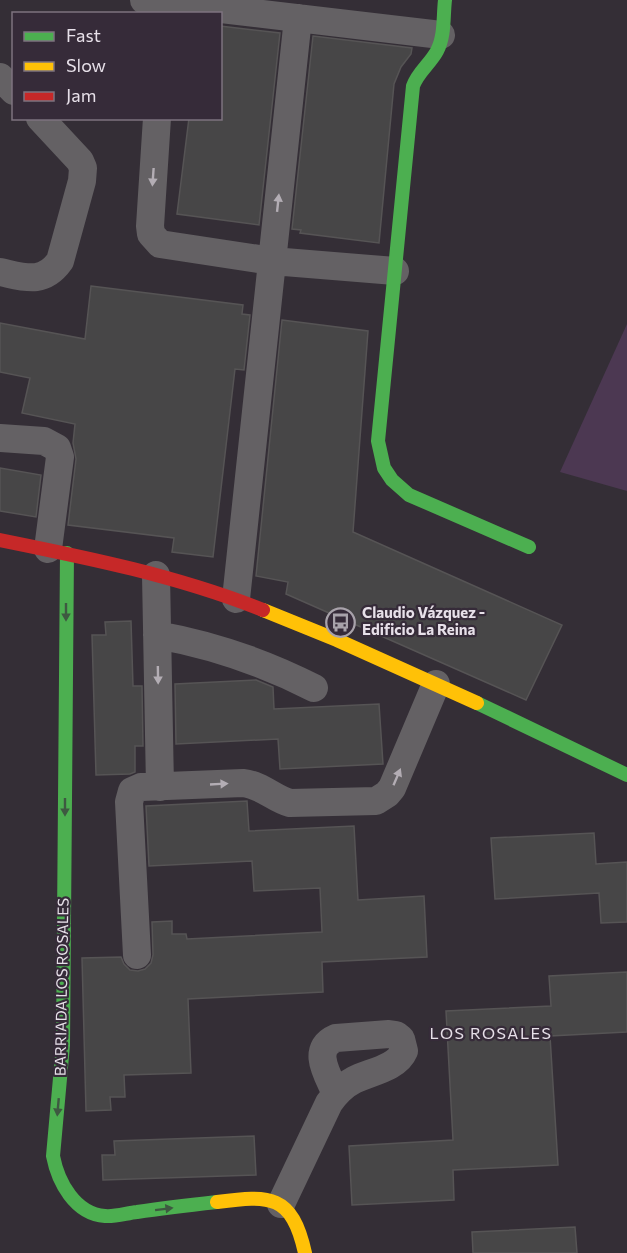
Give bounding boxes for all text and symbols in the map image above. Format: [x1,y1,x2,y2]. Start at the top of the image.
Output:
legend [12,12,222,120]
text: Fast [66,24,101,46]
text: Slow [66,54,106,76]
text: Jam [66,84,96,106]
one-way arrow [148,167,158,186]
one-way arrow [274,193,283,212]
one-way arrow [61,602,71,621]
place label: Claudio Vázquez - Edificio La Reina [362,603,485,638]
bus stop icon: Claudio Vázquez - Edificio La Reina [325,606,357,638]
one-way arrow [153,666,163,685]
one-way arrow [392,768,402,786]
one-way arrow [209,779,228,788]
one-way arrow [60,797,70,816]
street label: BARRIADA LOS ROSALES [50,898,72,1076]
district label: LOS ROSALES [430,1023,552,1042]
one-way arrow [53,1097,63,1116]
one-way arrow [154,1204,173,1213]

